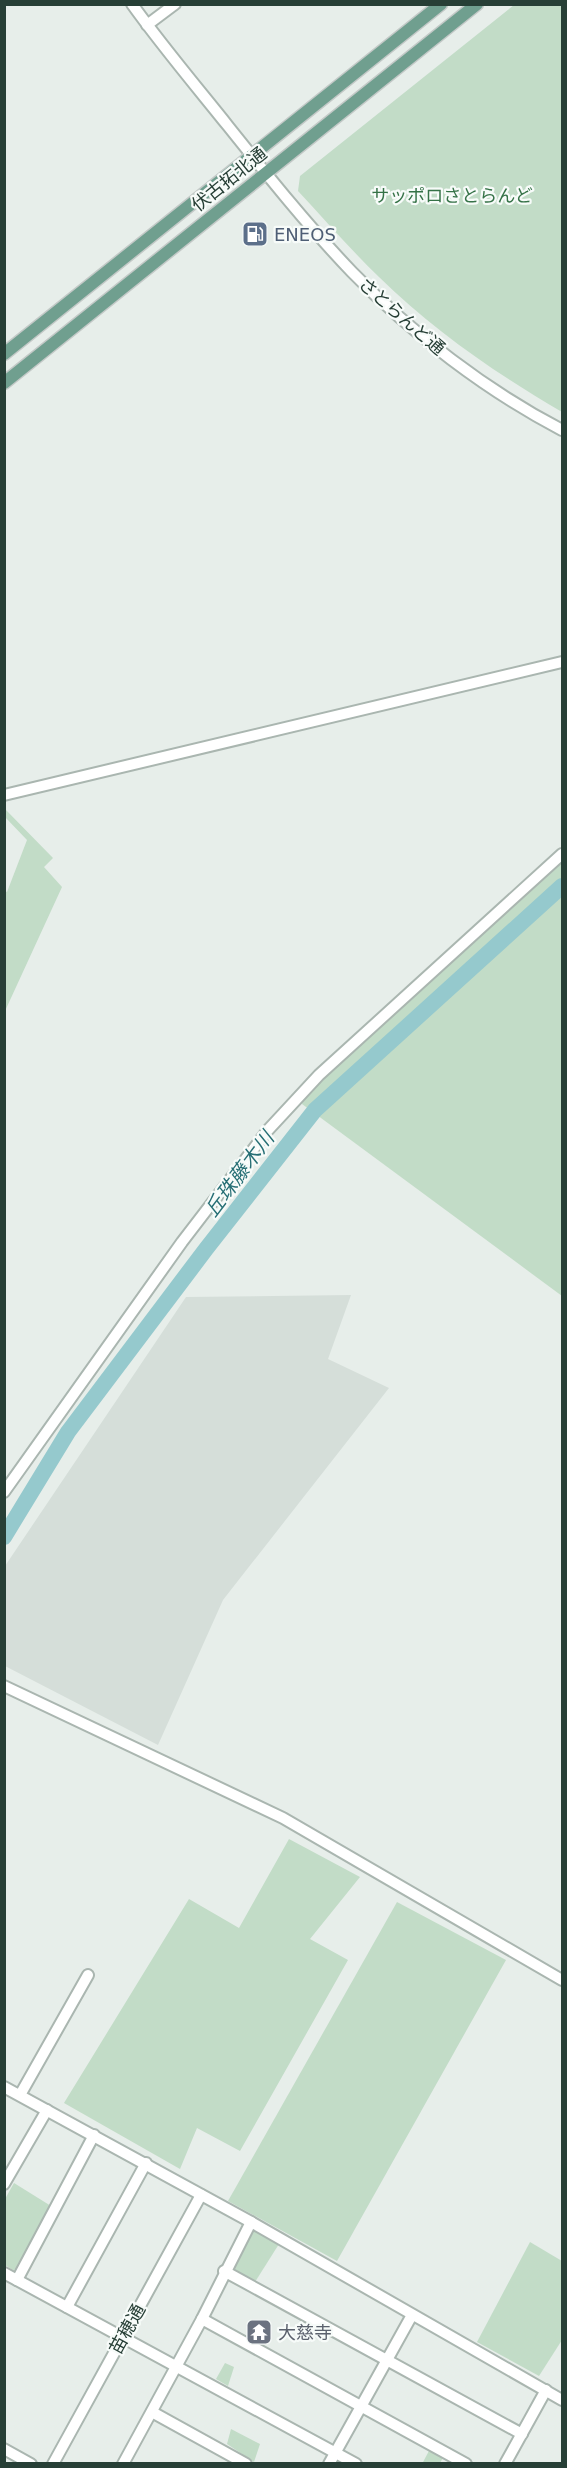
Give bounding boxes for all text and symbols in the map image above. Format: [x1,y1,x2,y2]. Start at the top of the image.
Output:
street label: 伏古拓北通 [187,143,271,215]
park label: サッポロさとらんど [371,185,533,206]
fuel station icon: ENEOS [240,219,270,249]
place label: ENEOS [274,224,336,245]
street label: さとらんど通 [355,273,449,359]
water label: 丘珠藤木川 [199,1125,280,1221]
street label: 苗穂通 [105,2300,149,2358]
temple icon: 大慈寺 [244,2317,274,2347]
place label: 大慈寺 [278,2322,332,2343]

